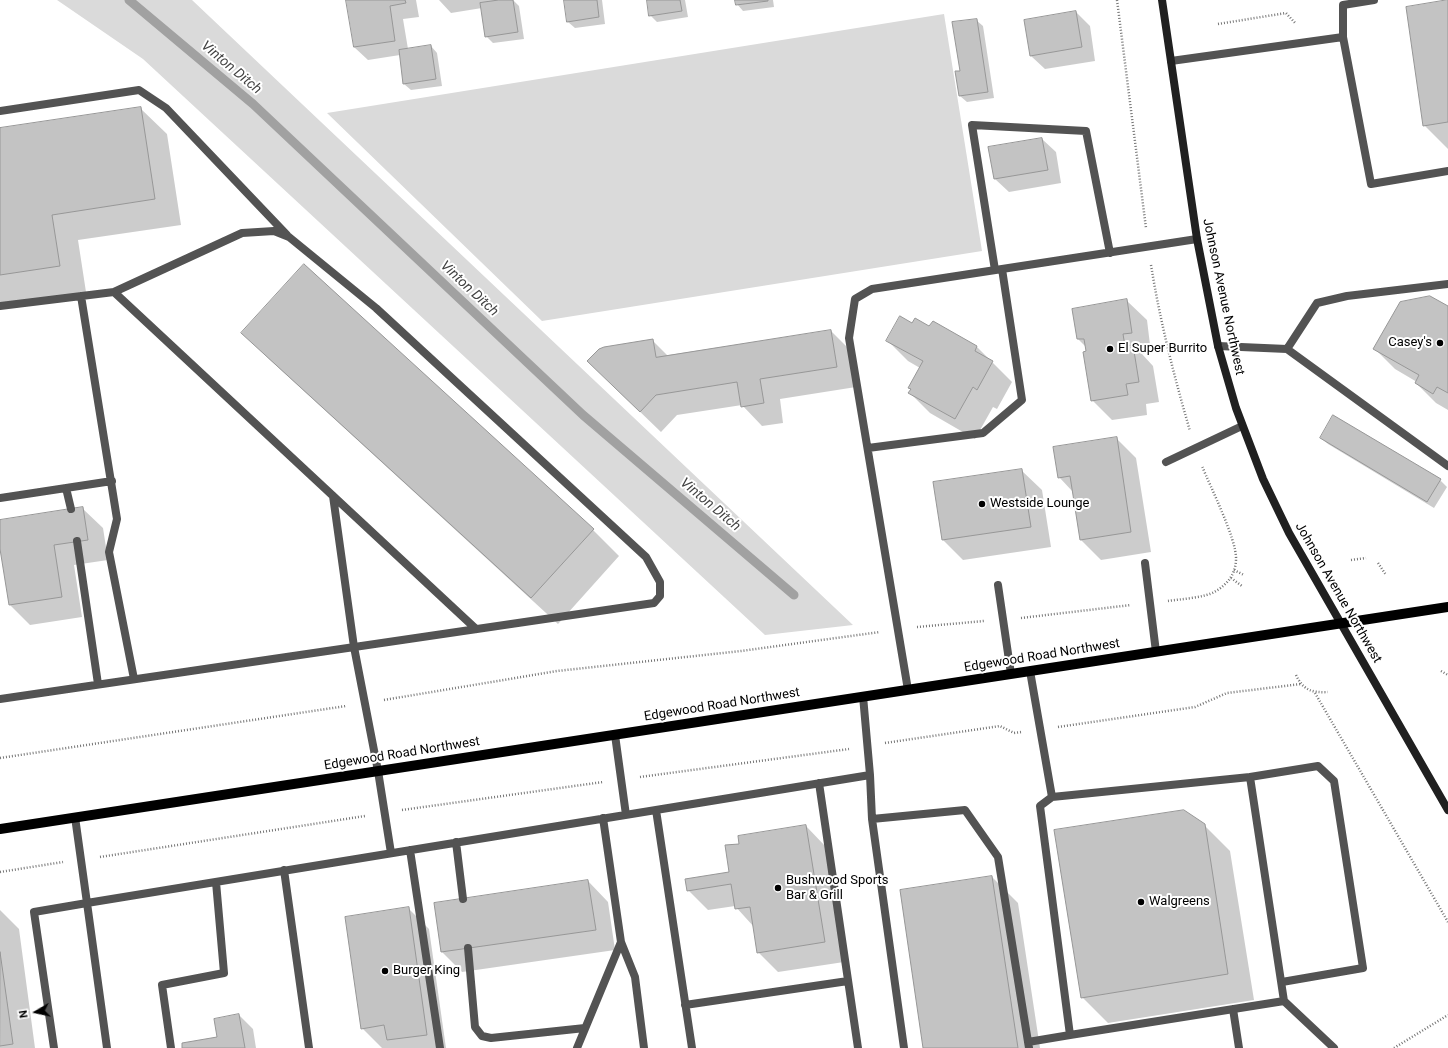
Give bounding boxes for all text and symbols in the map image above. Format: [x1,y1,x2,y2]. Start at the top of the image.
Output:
water label: Vinton Ditch [197,38,265,98]
street label: Johnson Avenue Northwest [1199,217,1247,377]
water label: Vinton Ditch [436,258,502,320]
place label: Casey's [1388,335,1432,351]
marker: Casey's [1435,338,1445,348]
place label: El Super Burrito [1118,341,1207,357]
marker: El Super Burrito [1105,344,1115,354]
water label: Vinton Ditch [676,475,744,535]
place label: Westside Lounge [990,496,1089,512]
marker: Westside Lounge [977,499,987,509]
street label: Johnson Avenue Northwest [1291,520,1385,666]
street label: Edgewood Road Northwest [963,636,1121,676]
street label: Edgewood Road Northwest [643,685,801,725]
street label: Edgewood Road Northwest [323,734,481,774]
place label: Bushwood Sports Bar & Grill [786,873,888,904]
marker: Bushwood Sports Bar & Grill [773,883,783,893]
place label: Walgreens [1149,894,1210,910]
marker: Walgreens [1136,897,1146,907]
place label: Burger King [393,963,460,979]
marker: Burger King [380,966,390,976]
north arrow [16,992,56,1032]
text: N [17,1009,31,1019]

